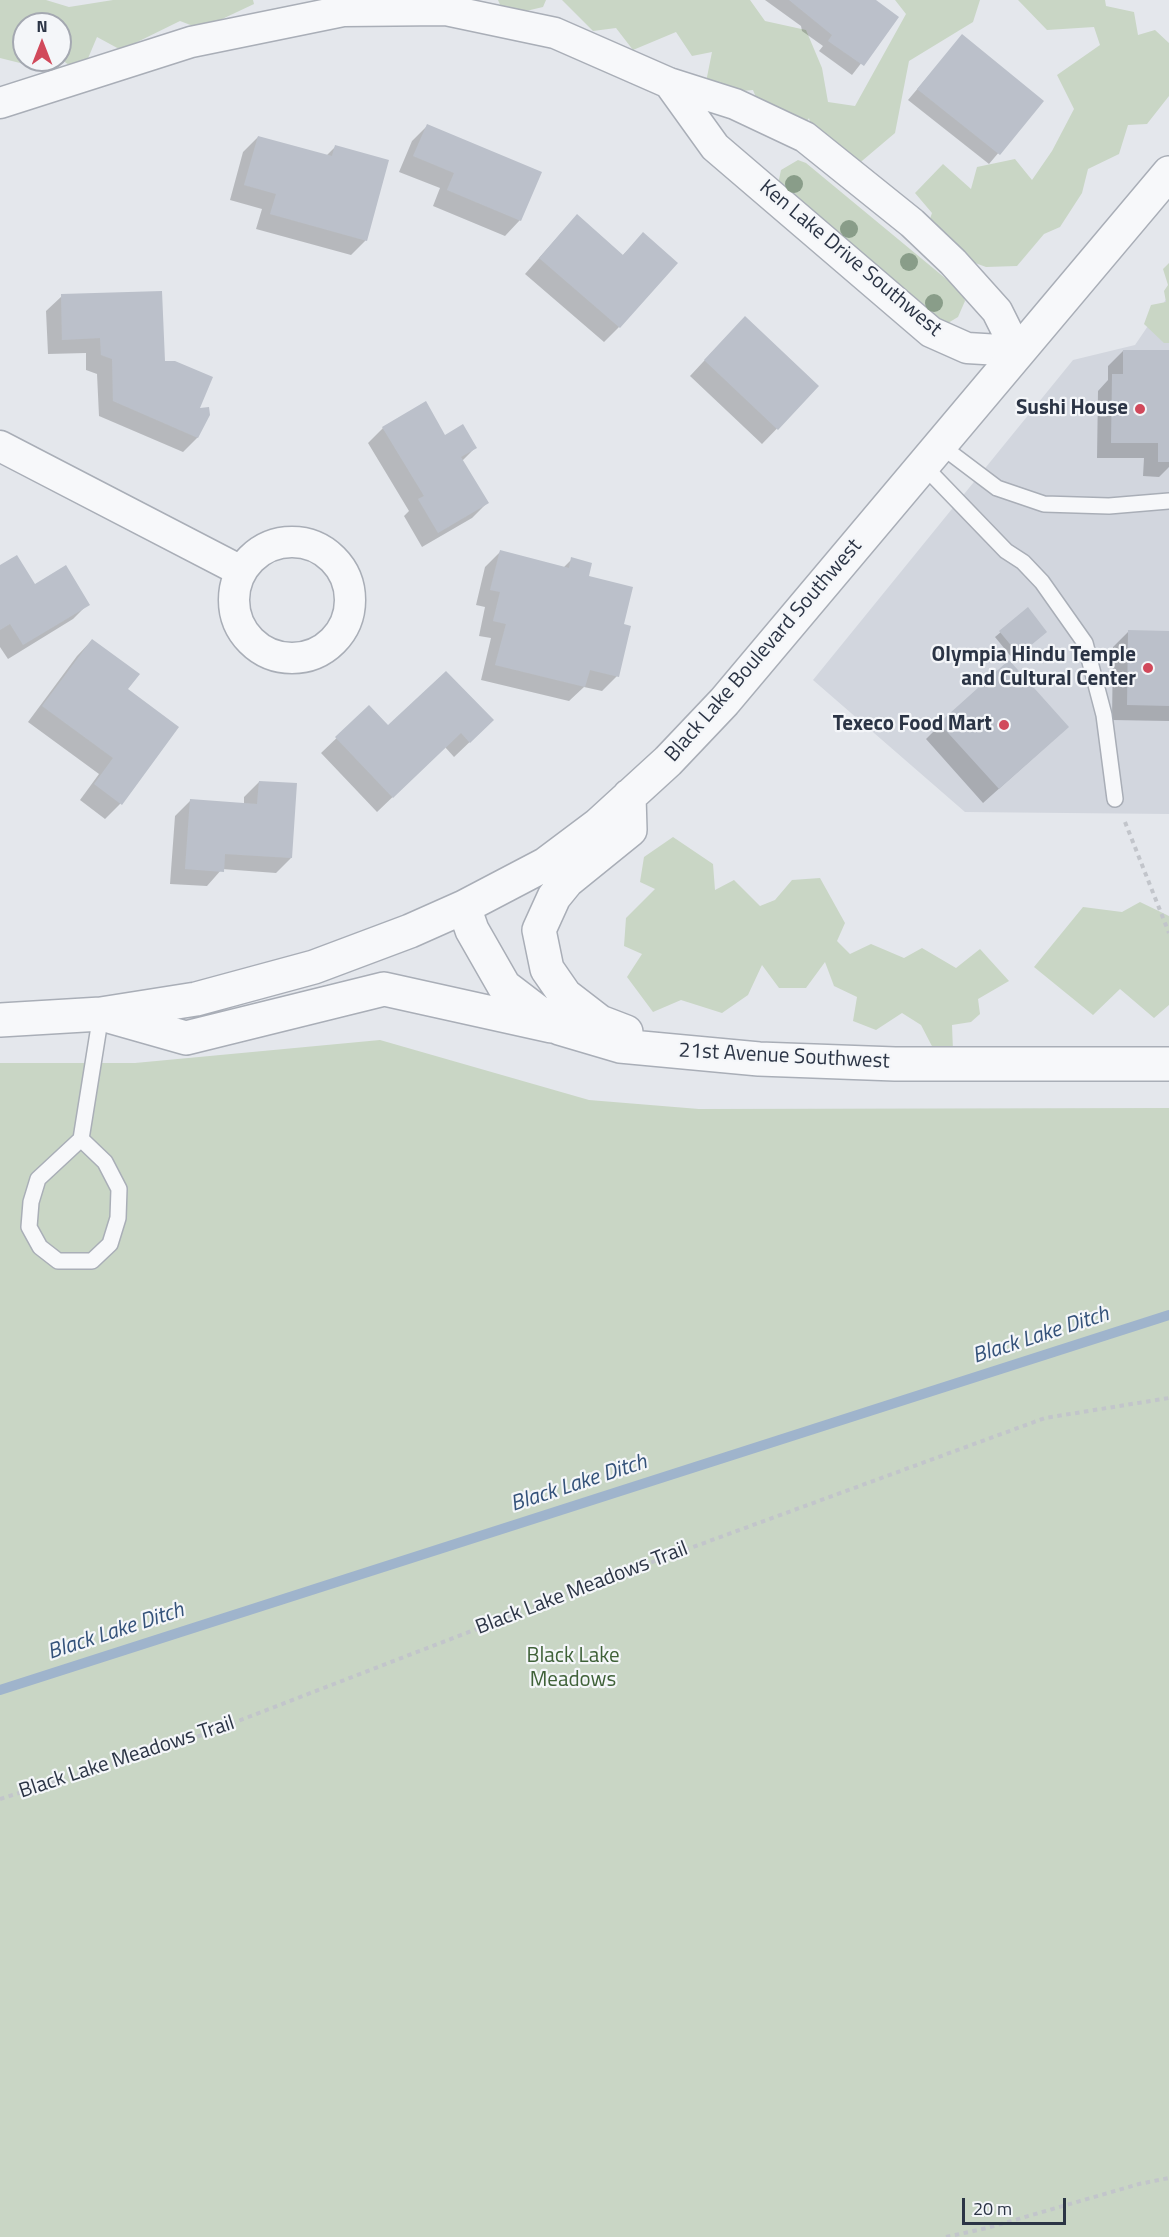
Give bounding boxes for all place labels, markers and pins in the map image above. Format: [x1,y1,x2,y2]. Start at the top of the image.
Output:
place label: Sushi House [1016,396,1128,422]
marker: Sushi House [1133,402,1147,416]
place label: Olympia Hindu Temple and Cultural Center [932,643,1136,693]
marker: Olympia Hindu Temple and Cultural Center [1141,661,1155,675]
place label: Texeco Food Mart [833,712,992,738]
marker: Texeco Food Mart [997,718,1011,732]

